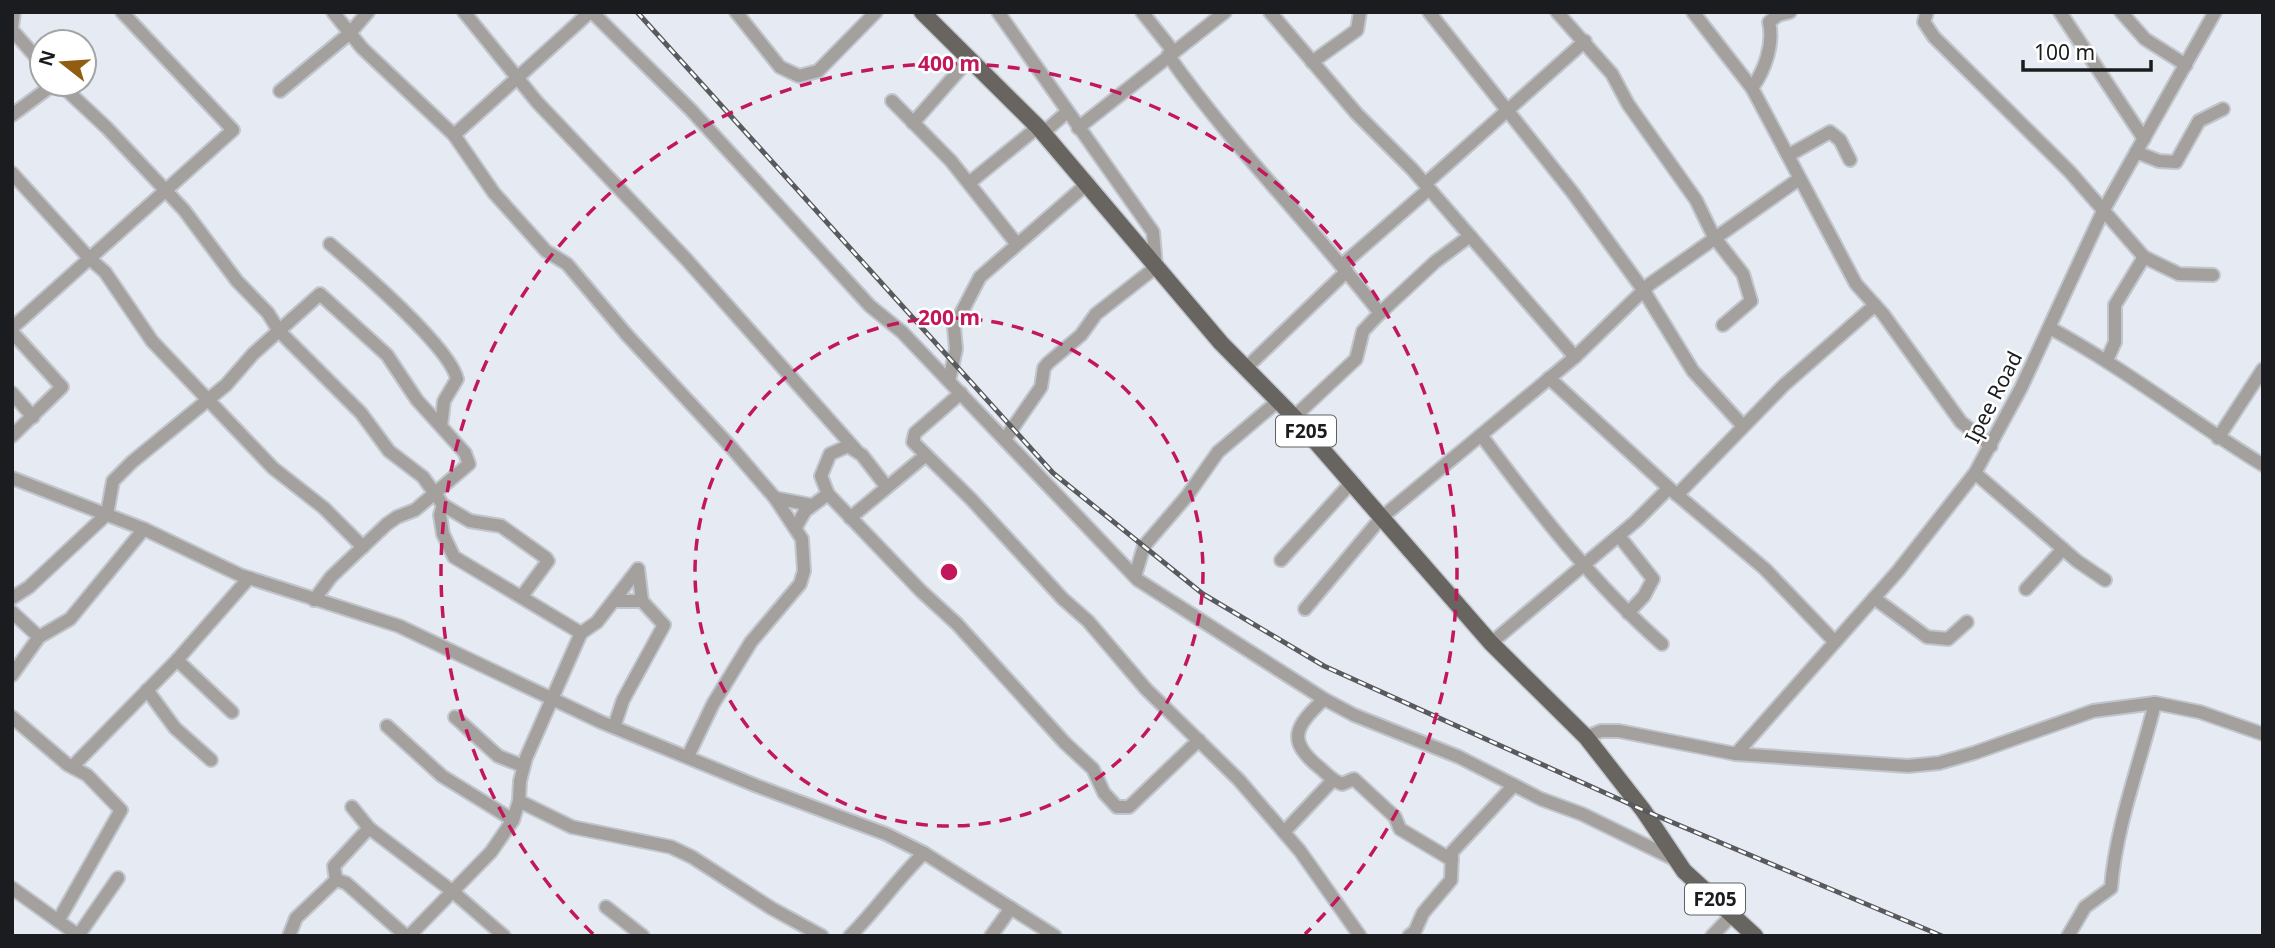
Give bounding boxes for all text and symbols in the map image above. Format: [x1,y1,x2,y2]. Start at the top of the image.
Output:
north arrow [28,28,98,98]
scale bar [2023,28,2151,72]
text: 100 m [2034,38,2095,66]
text: N [32,47,61,69]
text: 400 m [918,49,980,77]
text: 200 m [918,303,980,331]
street label: Ipee Road [1958,346,2028,448]
road number: F205 [1276,416,1336,446]
centre of rings [937,560,961,584]
road number: F205 [1685,884,1745,914]

